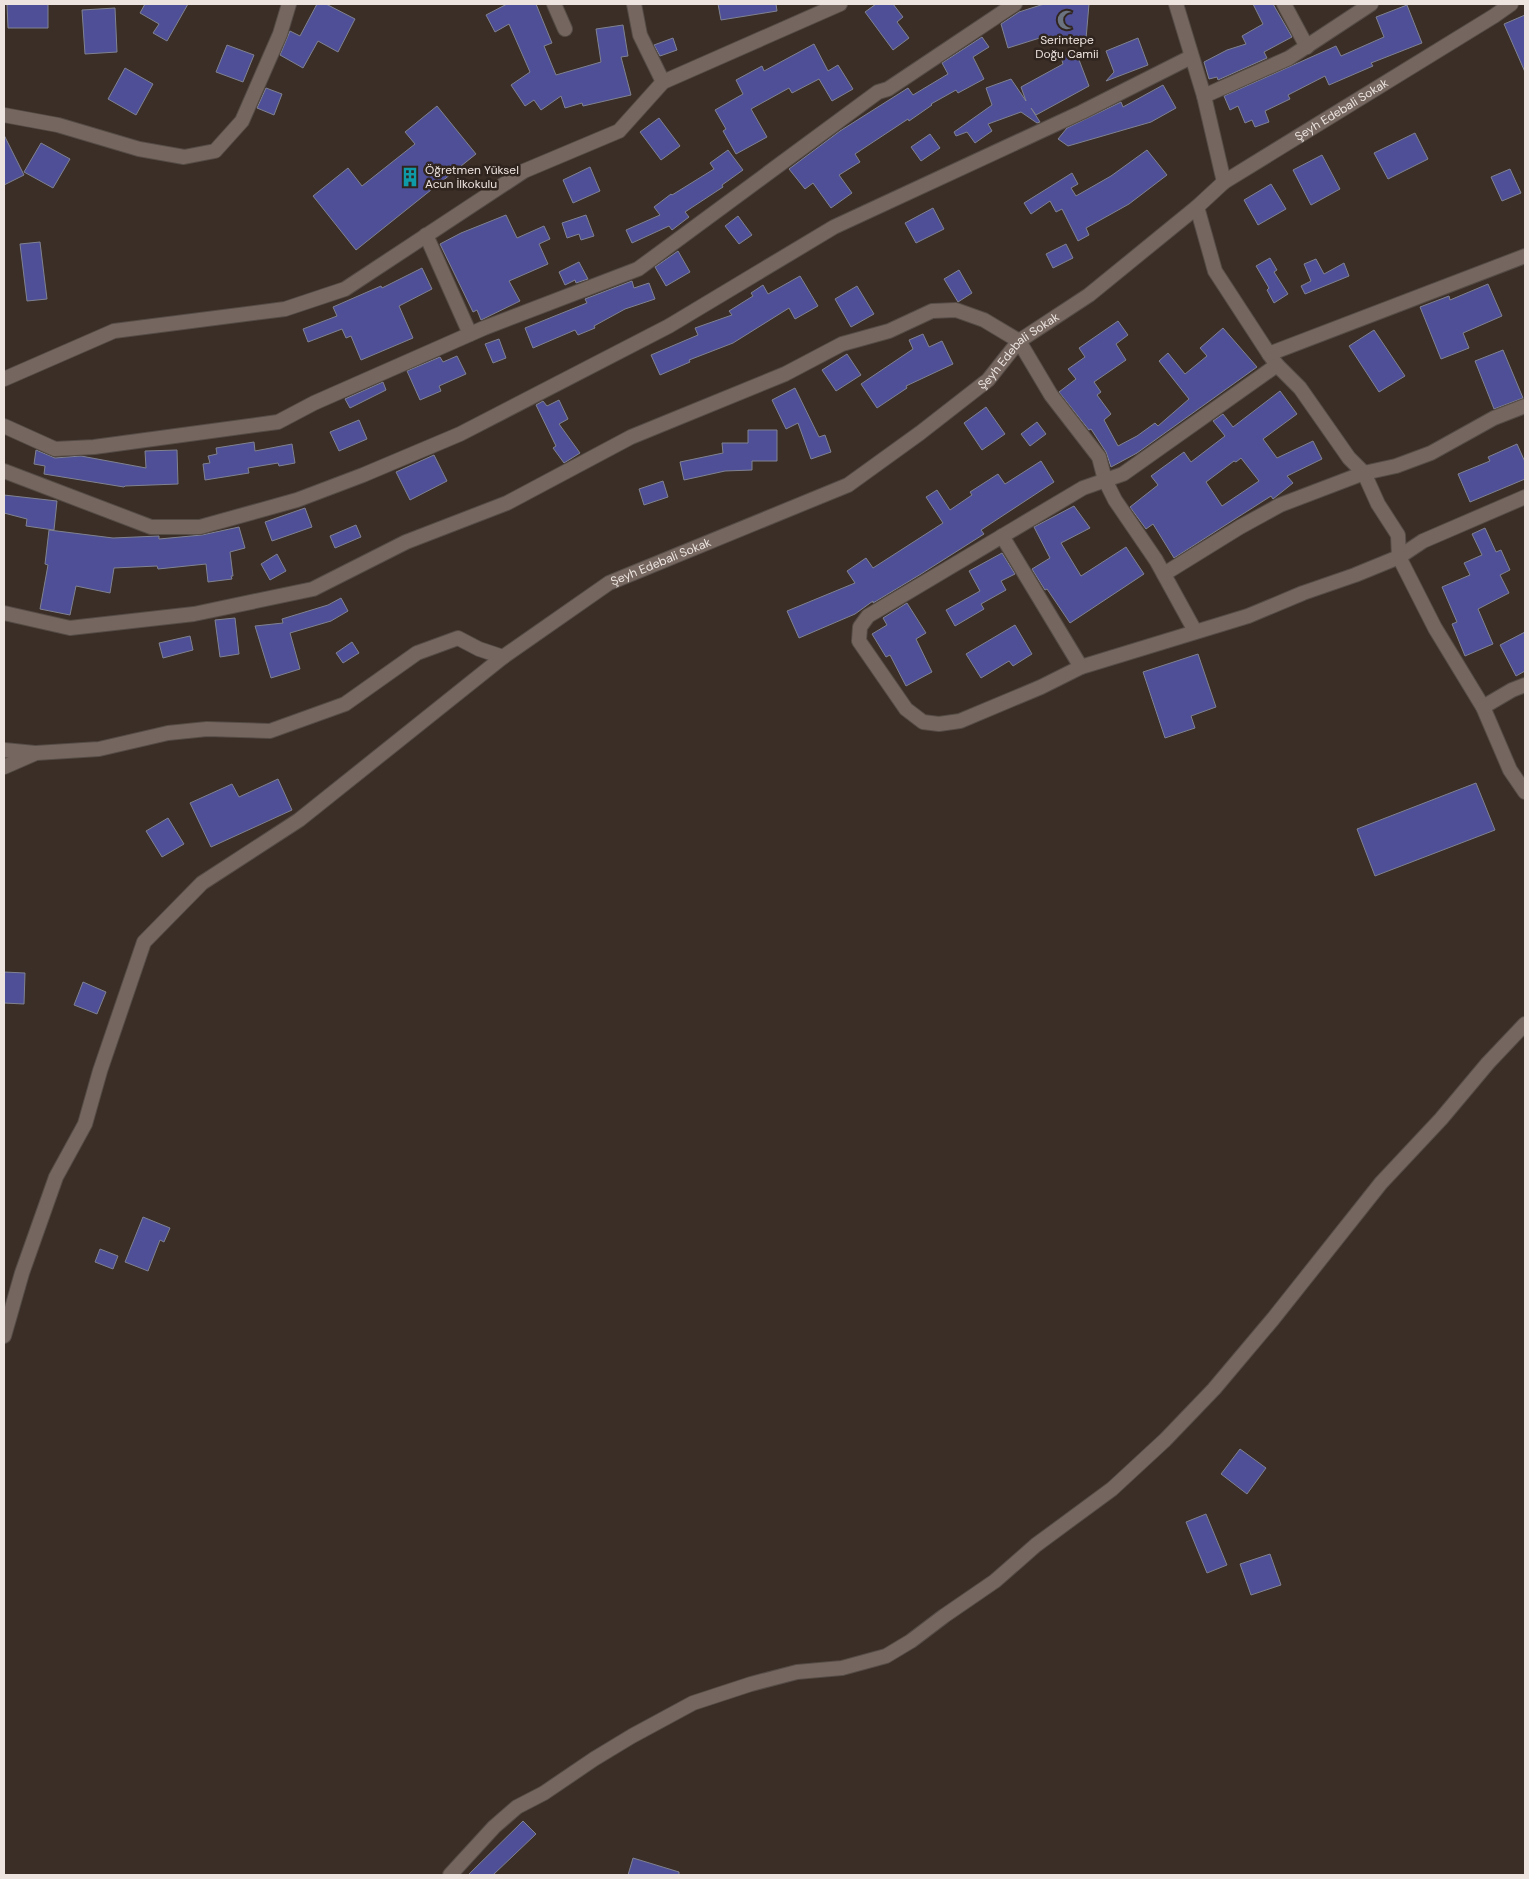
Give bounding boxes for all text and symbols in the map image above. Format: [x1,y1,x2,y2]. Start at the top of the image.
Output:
mosque icon: Serintepe Doğu Camii [1056,9,1078,31]
place label: Serintepe Doğu Camii [1035,32,1099,62]
street label: Şeyh Edebali Sokak [1292,75,1391,145]
place label: Öğretmen Yüksel Acun İlkokulu [425,162,519,192]
building icon: Öğretmen Yüksel Acun İlkokulu [399,166,421,188]
street label: Şeyh Edebali Sokak [975,309,1062,393]
street label: Şeyh Edebali Sokak [608,534,713,589]

